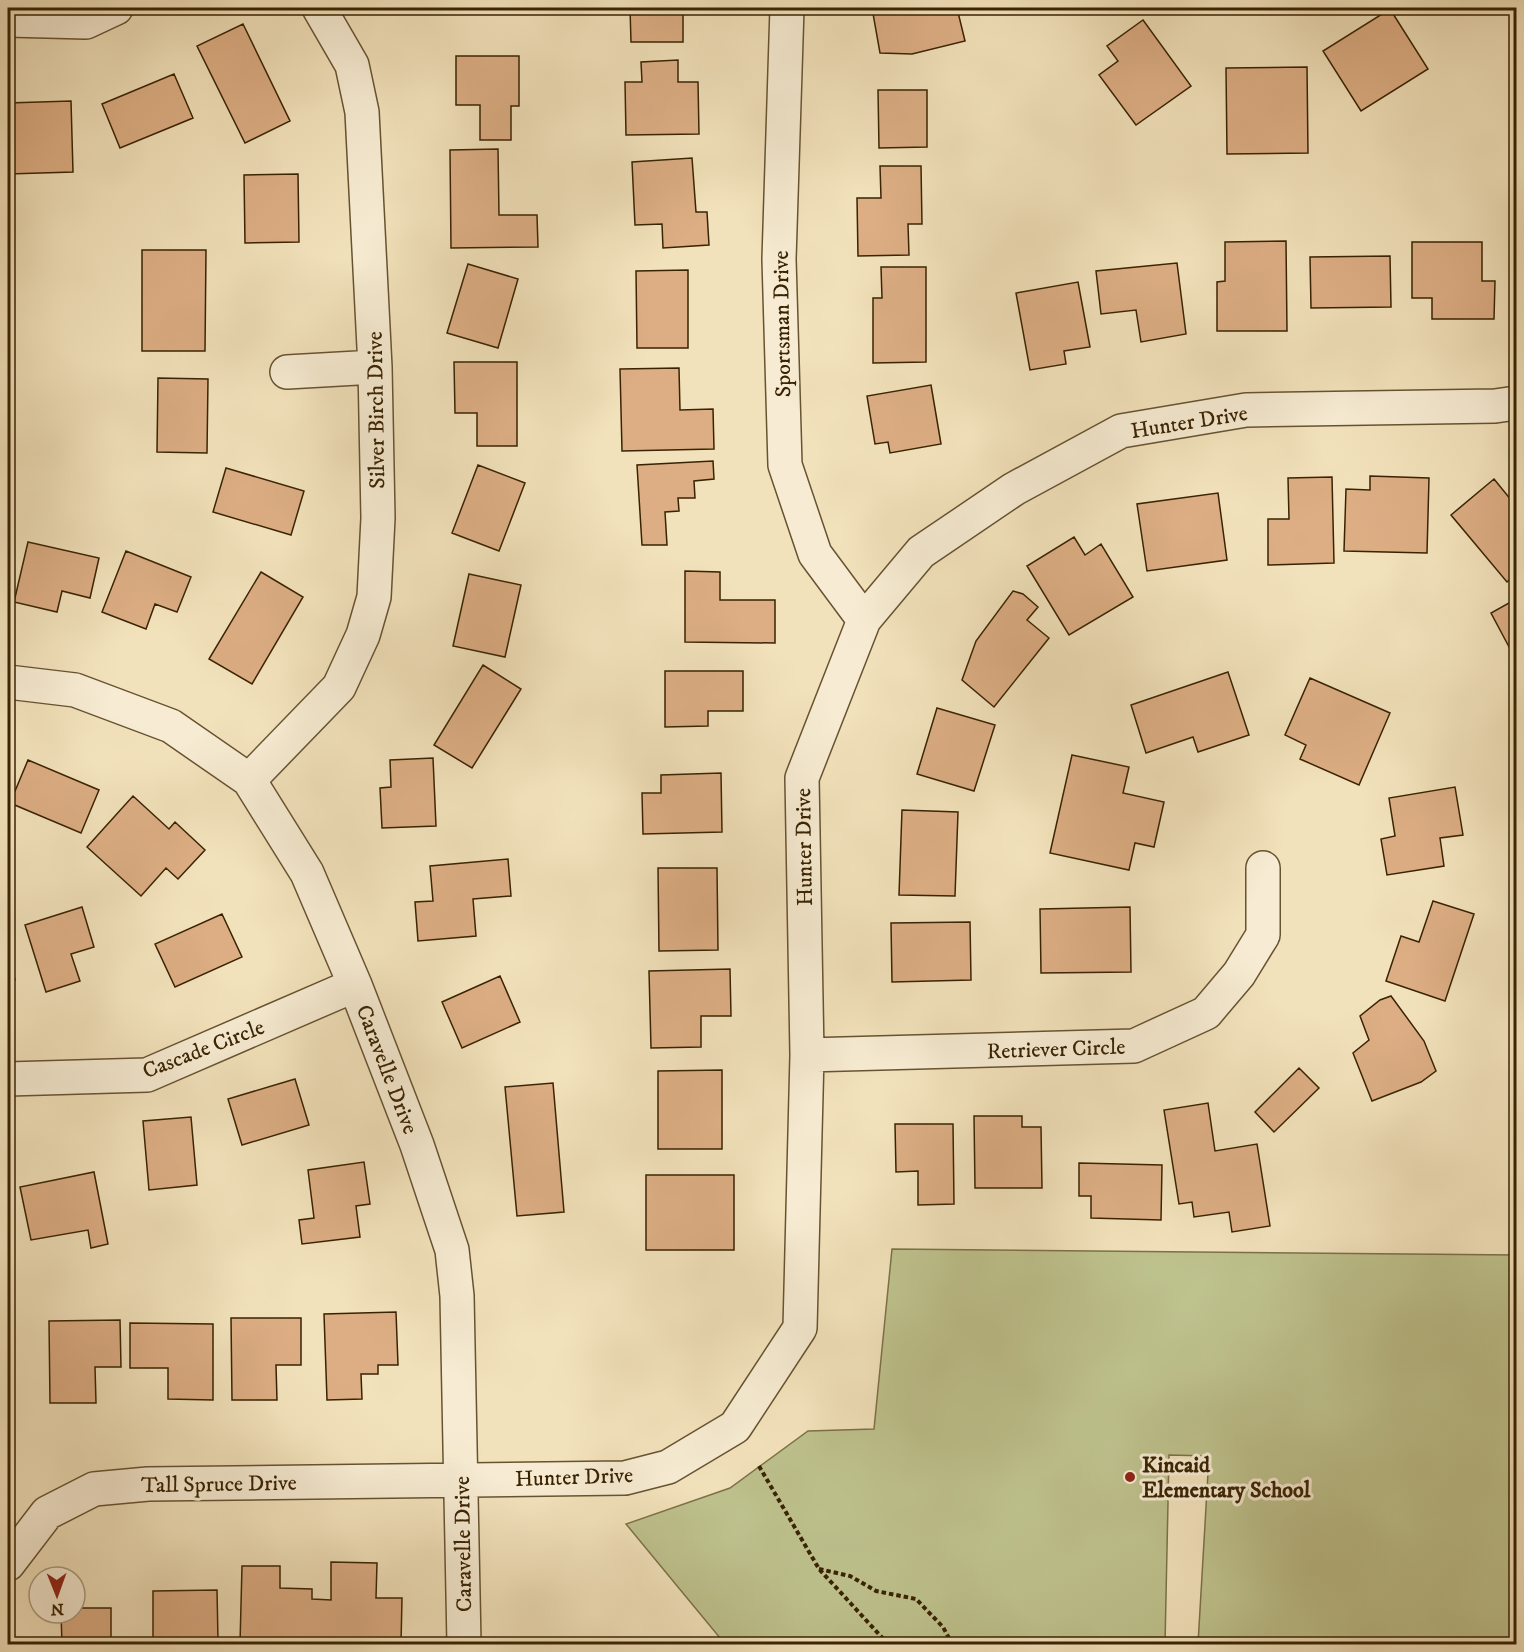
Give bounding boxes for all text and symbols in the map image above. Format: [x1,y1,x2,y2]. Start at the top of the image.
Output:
street label: Sportsman Drive [768,250,797,398]
street label: Silver Birch Drive [362,331,391,489]
street label: Hunter Drive [1129,400,1250,445]
street label: Hunter Drive [790,788,819,906]
street label: Caravelle Drive [350,1001,424,1138]
street label: Cascade Circle [139,1014,268,1085]
street label: Retriever Circle [986,1034,1126,1065]
place label: Kincaid Elementary School [1142,1452,1311,1504]
street label: Hunter Drive [515,1462,634,1493]
street label: Tall Spruce Drive [141,1470,297,1499]
marker: Kincaid Elementary School [1123,1470,1137,1484]
street label: Caravelle Drive [449,1476,478,1612]
north arrow [27,1565,87,1625]
text: N [51,1599,64,1619]

